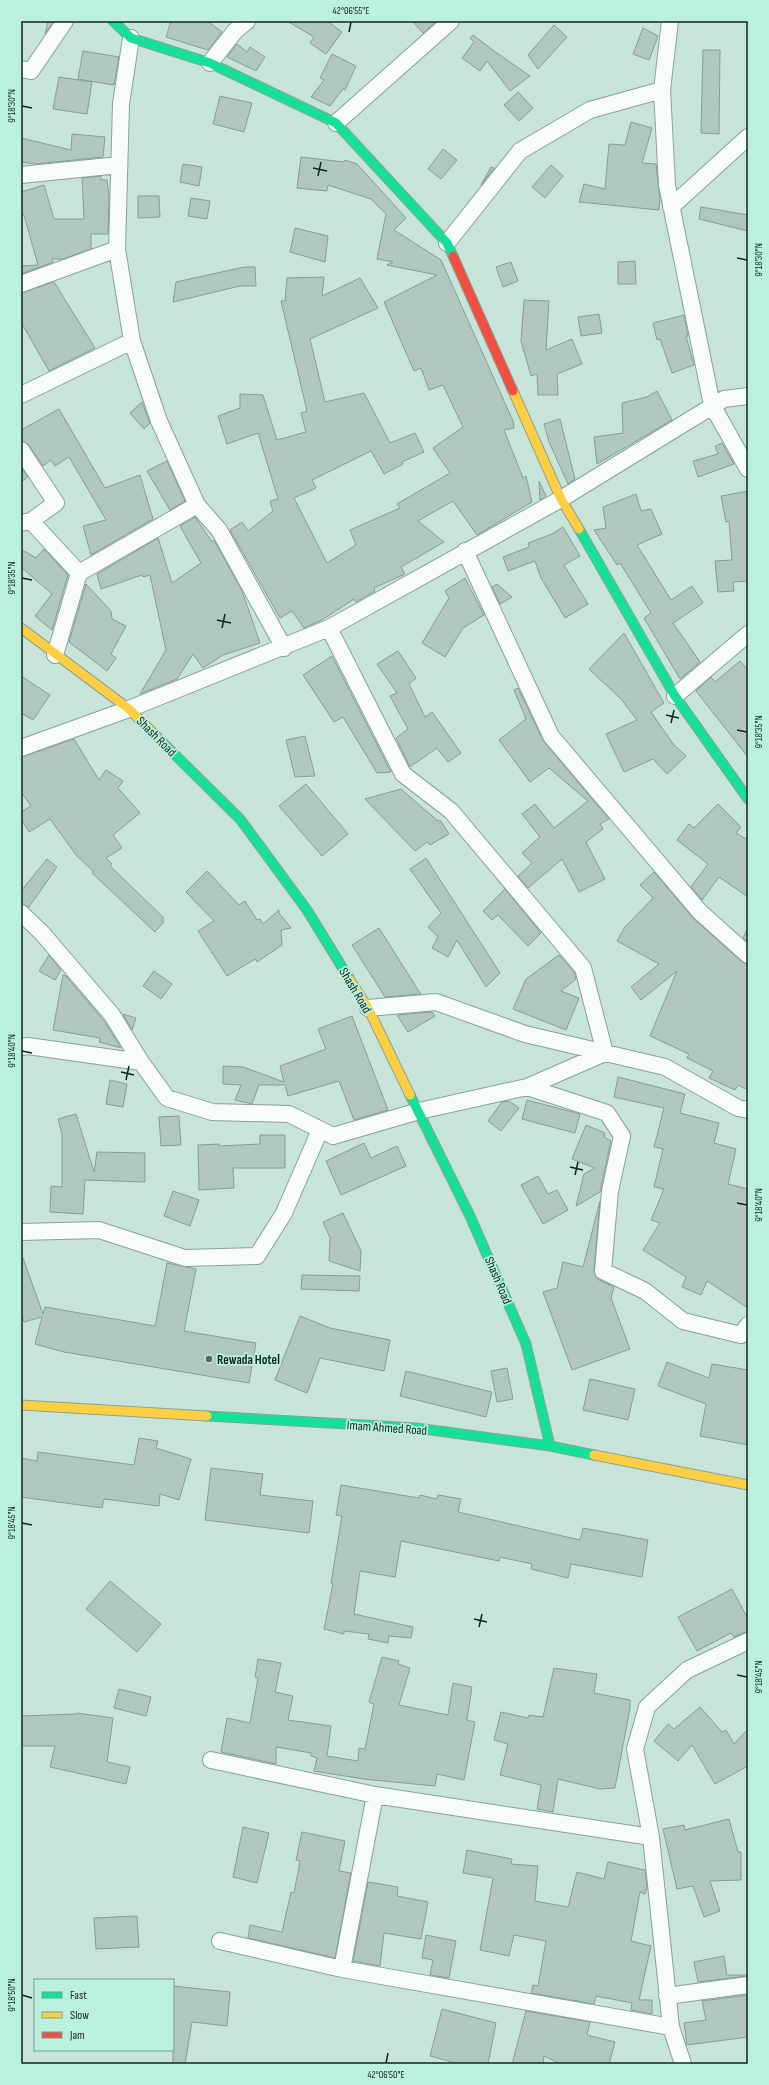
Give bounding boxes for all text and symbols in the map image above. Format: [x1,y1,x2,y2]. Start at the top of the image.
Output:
text: 42°06'55"E [333,5,369,17]
text: 9°18'30"N [6,89,18,123]
text: 9°18'30"N [753,243,765,277]
text: 9°18'35"N [6,561,18,595]
street label: Shash Road [133,713,180,760]
text: 9°18'35"N [753,715,765,749]
street label: Shash Road [335,965,375,1016]
text: 9°18'40"N [6,1034,18,1068]
text: 9°18'40"N [753,1188,765,1222]
street label: Shash Road [481,1254,515,1307]
place label: Rewada Hotel [217,1352,280,1368]
marker: Rewada Hotel [204,1354,214,1364]
street label: Imam Ahmed Road [346,1417,428,1439]
text: 9°18'45"N [6,1506,18,1540]
text: 9°18'45"N [753,1660,765,1694]
text: 9°18'50"N [6,1978,18,2012]
legend [34,1979,174,2051]
text: Fast [70,1988,87,2003]
text: Slow [70,2008,89,2023]
text: Jam [69,2028,85,2043]
text: 42°06'50"E [367,2069,405,2081]

